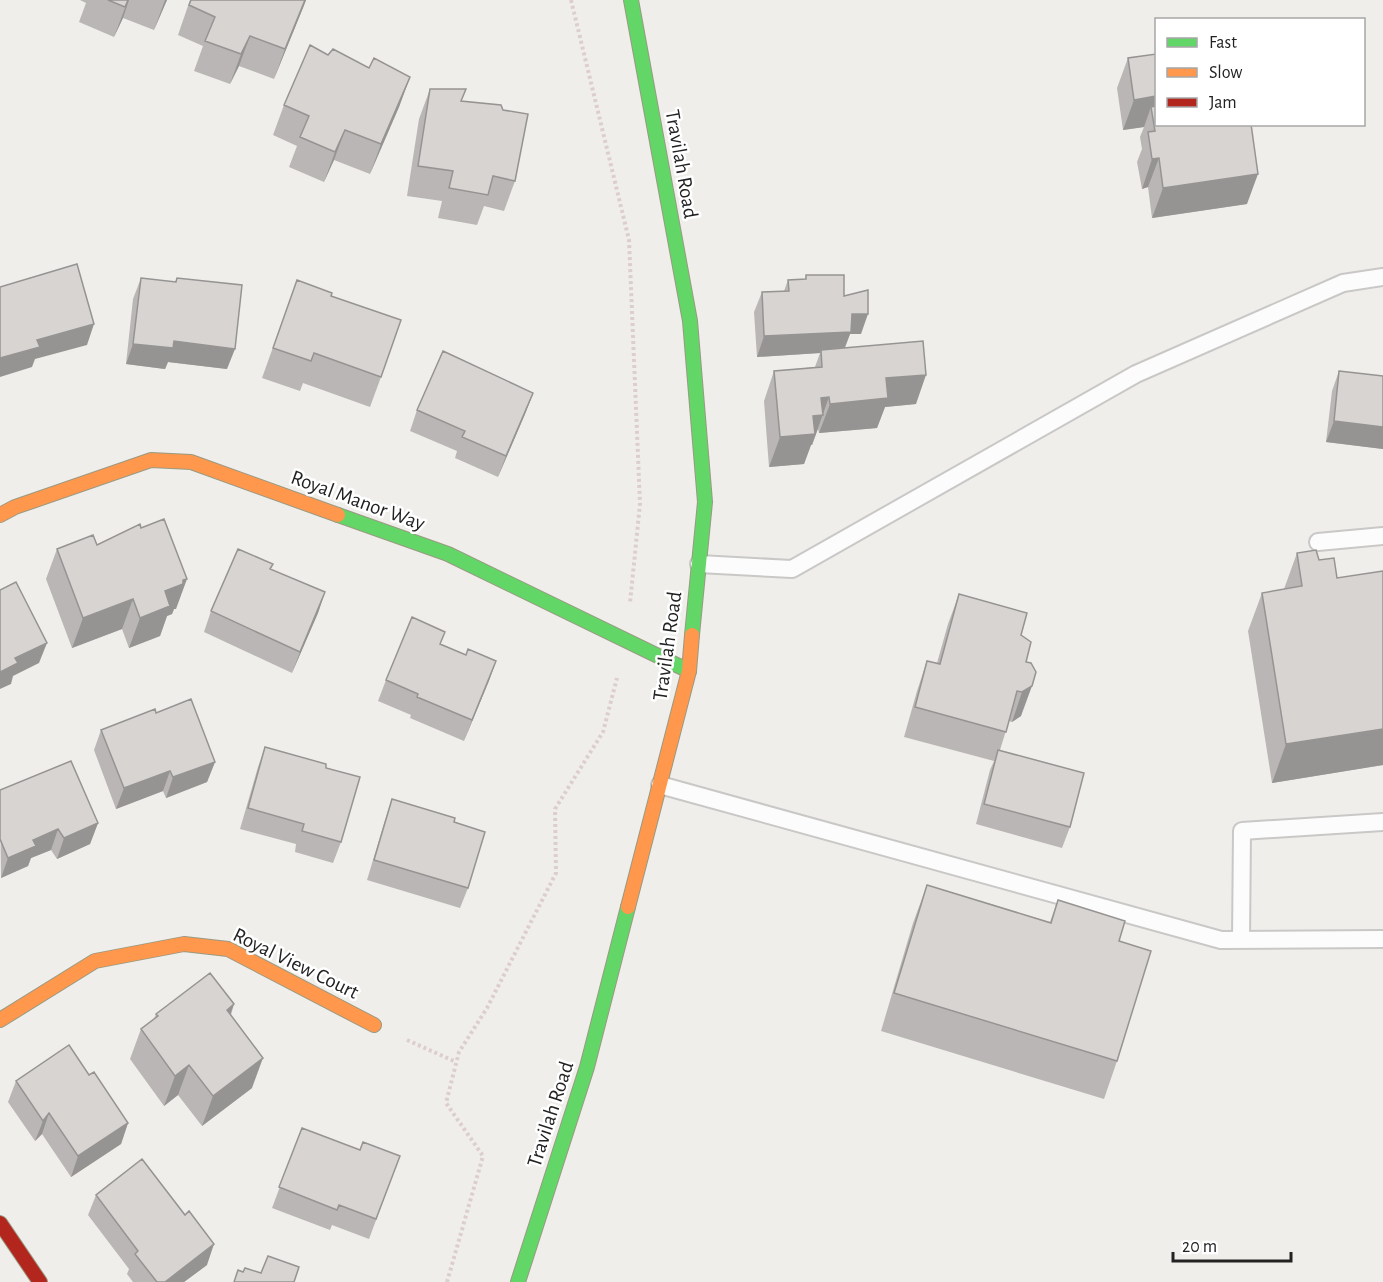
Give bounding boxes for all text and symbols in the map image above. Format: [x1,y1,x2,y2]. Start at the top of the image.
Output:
legend [1155,18,1365,126]
text: Fast [1209,34,1237,52]
text: Slow [1209,64,1242,82]
text: Jam [1209,94,1237,112]
street label: Travilah Road [662,108,701,220]
street label: Royal Manor Way [288,466,428,534]
street label: Travilah Road [649,590,686,702]
street label: Royal View Court [230,924,362,1003]
street label: Travilah Road [523,1059,577,1170]
scale bar [1173,1225,1292,1263]
text: 20 m [1182,1238,1217,1256]

